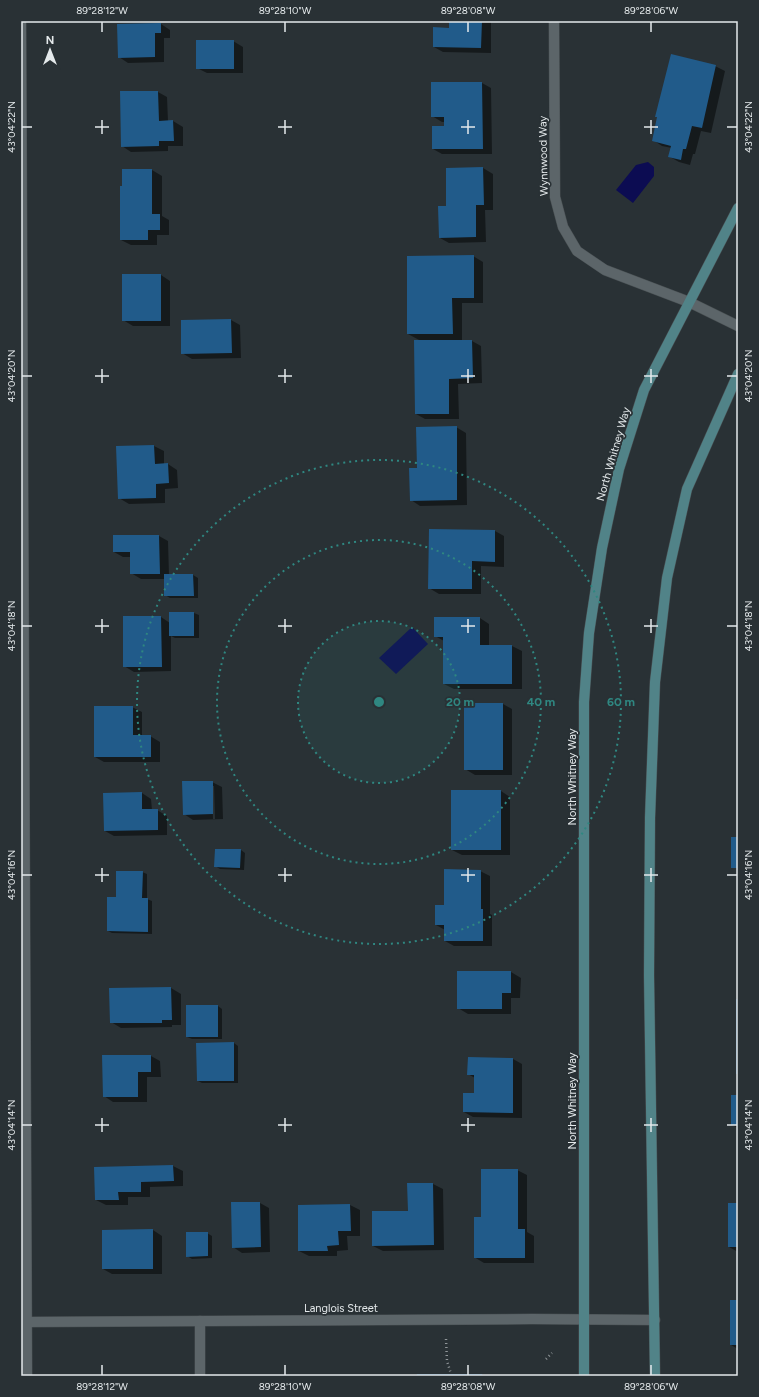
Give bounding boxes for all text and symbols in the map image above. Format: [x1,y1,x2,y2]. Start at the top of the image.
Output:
text: 89°28'12"W [76,4,128,17]
text: 89°28'10"W [259,4,312,17]
text: 89°28'08"W [441,4,496,17]
text: 89°28'06"W [624,4,678,17]
north arrow [30,30,70,70]
text: N [46,34,54,47]
text: 43°04'22"N [5,101,18,153]
text: 43°04'22"N [742,101,755,153]
street label: Wynnwood Way [536,115,551,196]
text: 43°04'20"N [5,350,18,402]
text: 43°04'20"N [742,350,755,402]
street label: North Whitney Way [594,406,633,503]
text: 43°04'18"N [5,600,18,652]
text: 43°04'18"N [742,600,755,652]
centre of rings [372,695,386,709]
text: 20 m [446,695,474,709]
text: 40 m [527,695,555,709]
text: 60 m [607,695,635,709]
street label: North Whitney Way [566,728,579,825]
text: 43°04'16"N [5,850,18,900]
text: 43°04'16"N [742,850,755,900]
street label: North Whitney Way [566,1052,579,1149]
text: 43°04'14"N [5,1099,18,1151]
text: 43°04'14"N [742,1099,755,1151]
street label: Langlois Street [304,1302,378,1315]
text: 89°28'12"W [76,1380,128,1393]
text: 89°28'10"W [259,1380,312,1393]
text: 89°28'08"W [441,1380,496,1393]
text: 89°28'06"W [624,1380,678,1393]

